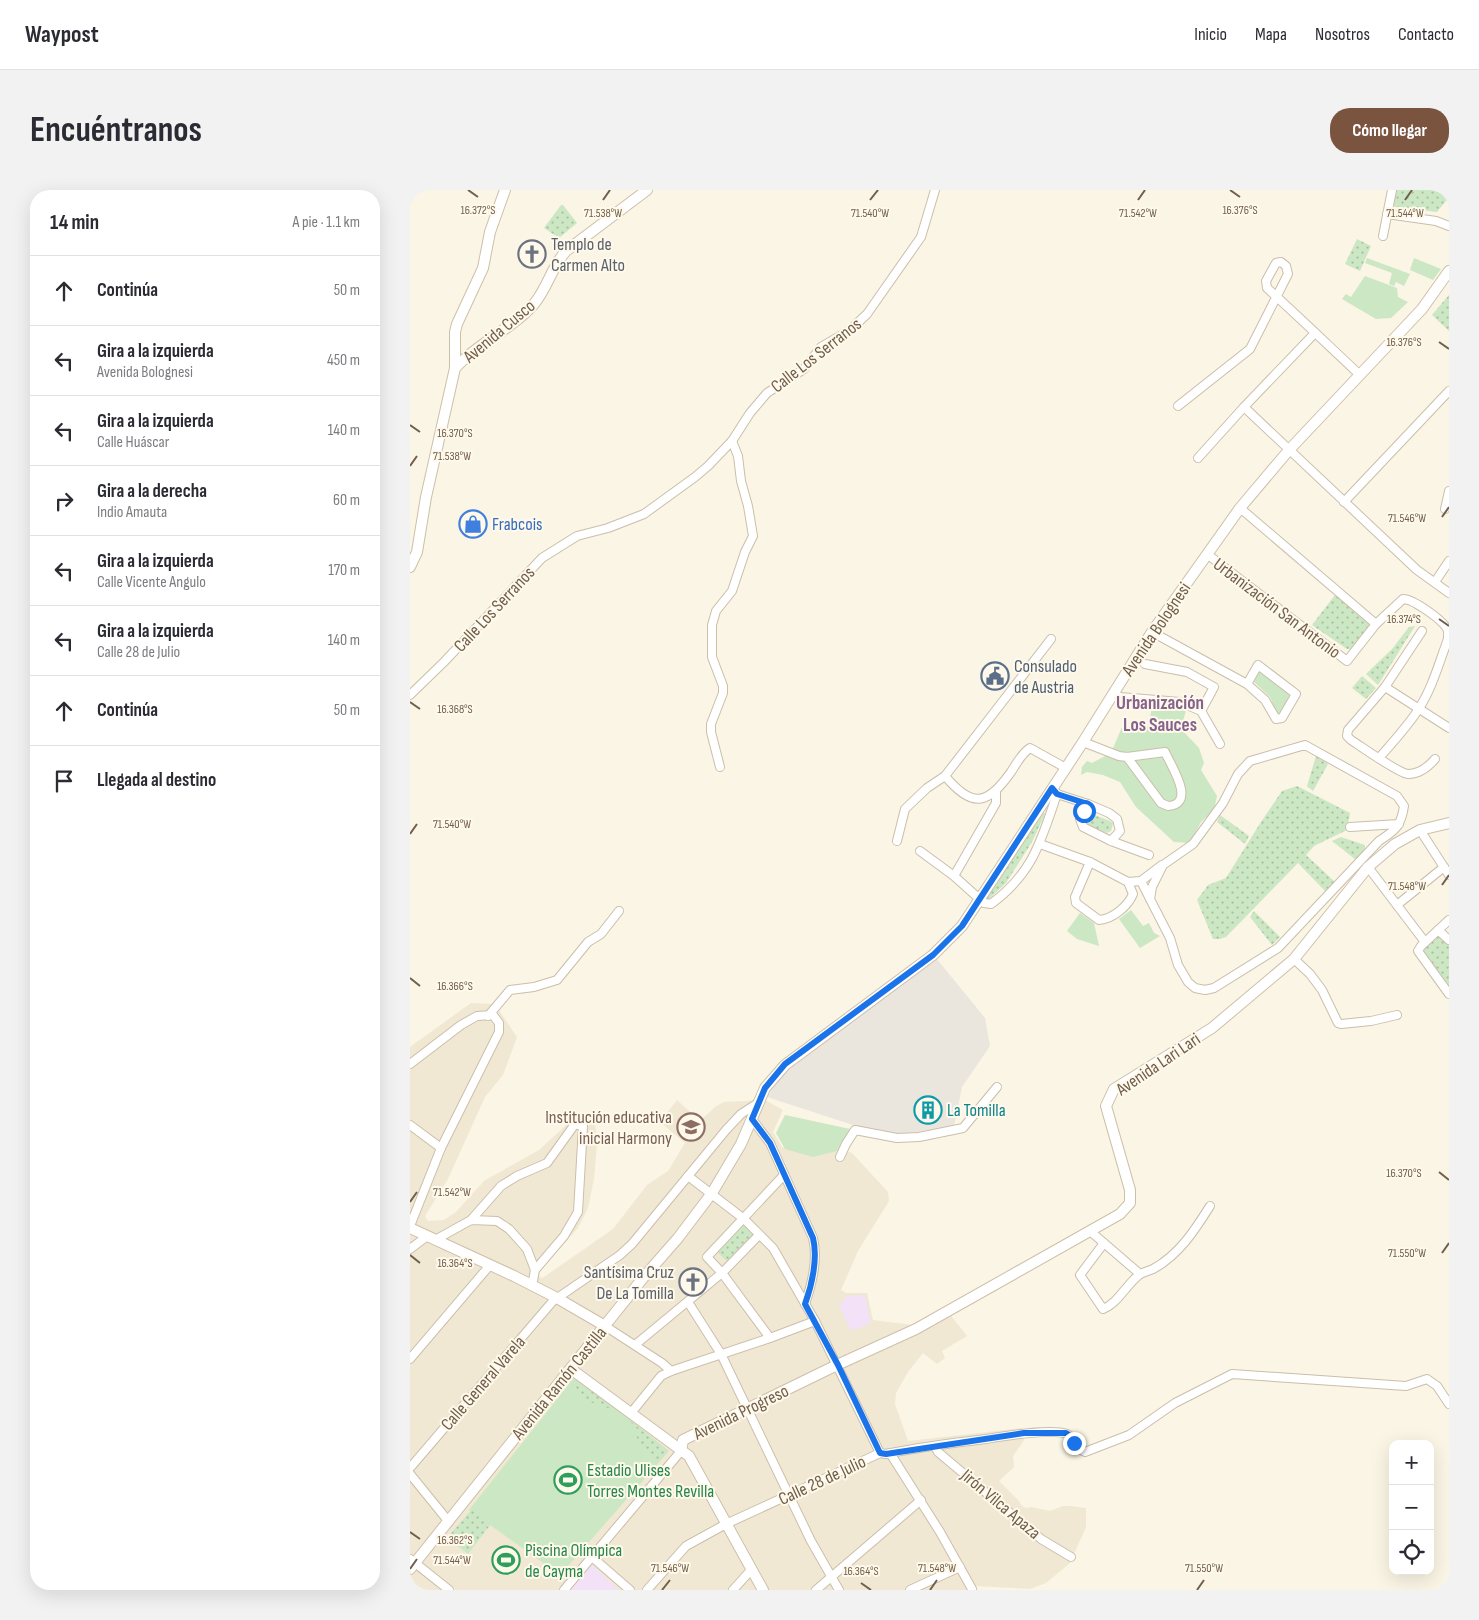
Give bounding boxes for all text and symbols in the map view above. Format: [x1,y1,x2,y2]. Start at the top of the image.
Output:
text: Waypost [25,20,99,49]
text: Inicio [1194,24,1227,45]
text: Mapa [1255,24,1287,45]
text: Nosotros [1315,24,1370,45]
text: Contacto [1398,24,1454,45]
button: Cómo llegar [1330,108,1449,153]
text: Encuéntranos [30,109,202,152]
text: 16.372°S [461,203,495,218]
text: 16.376°S [1222,203,1258,218]
text: 71.538°W [584,206,622,221]
text: 71.540°W [851,206,889,221]
text: 71.542°W [1119,206,1157,221]
text: 71.544°W [1386,206,1424,221]
text: 14 min [50,210,99,235]
text: A pie · 1.1 km [293,213,360,232]
place label: Templo de Carmen Alto [551,234,625,276]
church icon: Templo de Carmen Alto [517,239,547,269]
icon: ahead [50,277,78,305]
text: Continúa [97,279,158,302]
text: 50 m [334,281,360,300]
street label: Avenida Cusco [458,295,539,368]
street label: Calle Los Serranos [767,314,866,397]
text: 16.376°S [1386,335,1422,350]
text: Gira a la izquierda [97,340,214,363]
icon: left [50,347,78,375]
text: 450 m [327,351,360,370]
text: Avenida Bolognesi [97,363,193,382]
text: Gira a la izquierda [97,410,214,433]
icon: left [50,417,78,445]
text: 140 m [328,421,360,440]
text: 16.370°S [437,426,473,441]
text: Calle Huáscar [97,433,169,452]
text: 71.538°W [433,449,471,464]
text: Gira a la derecha [97,480,207,503]
icon: right [50,487,78,515]
text: 60 m [333,491,360,510]
text: Indio Amauta [97,503,167,522]
shop icon: Frabcois [458,509,488,539]
text: 71.546°W [1388,511,1426,526]
place label: Frabcois [492,514,543,535]
text: Gira a la izquierda [97,550,214,573]
street label: Urbanización San Antonio [1209,554,1344,663]
icon: left [50,557,78,585]
text: 170 m [328,561,360,580]
street label: Calle Los Serranos [450,562,539,656]
text: Calle Vicente Angulo [97,573,206,592]
street label: Avenida Bolognesi [1117,579,1195,681]
text: 16.374°S [1387,612,1421,627]
text: Gira a la izquierda [97,620,214,643]
icon: left [50,627,78,655]
text: 140 m [328,631,360,650]
text: Calle 28 de Julio [97,643,180,662]
place label: Consulado de Austria [1014,656,1077,698]
public building icon: Consulado de Austria [980,661,1010,691]
district label: Urbanización Los Sauces [1116,692,1204,737]
icon: ahead [50,697,78,725]
text: Continúa [97,699,158,722]
text: 50 m [334,701,360,720]
text: 16.368°S [437,702,473,717]
icon: arrive [50,767,78,795]
text: Llegada al destino [97,769,216,792]
route start [1073,800,1096,823]
text: 71.540°W [433,817,471,832]
text: 71.548°W [1388,879,1426,894]
text: 16.366°S [437,979,473,994]
street label: Avenida Lari Lari [1111,1029,1204,1101]
building icon: La Tomilla [913,1095,943,1125]
place label: La Tomilla [947,1100,1006,1121]
place label: Institución educativa inicial Harmony [545,1107,672,1149]
school or university icon: Institución educativa inicial Harmony [676,1112,706,1142]
text: 16.370°S [1386,1166,1422,1181]
text: 71.542°W [433,1185,471,1200]
text: 71.550°W [1388,1246,1426,1261]
text: 16.364°S [437,1256,473,1271]
place label: Santísima Cruz De La Tomilla [584,1262,675,1304]
church icon: Santísima Cruz De La Tomilla [678,1267,708,1297]
street label: Avenida Ramón Castilla [507,1323,611,1445]
street label: Calle General Varela [437,1332,530,1435]
street label: Avenida Progreso [689,1380,792,1445]
route end [1063,1432,1086,1455]
map controls [1389,1440,1434,1575]
button: + [1389,1440,1434,1485]
street label: Calle 28 de Julio [775,1451,869,1510]
place label: Estadio Ulises Torres Montes Revilla [587,1460,714,1502]
street label: Jirón Vilca Apaza [956,1464,1045,1544]
sports icon: Estadio Ulises Torres Montes Revilla [553,1465,583,1495]
button: − [1389,1485,1434,1530]
button: locate [1389,1530,1434,1575]
text: 16.362°S [437,1533,473,1548]
place label: Piscina Olímpica de Cayma [525,1540,622,1582]
sports icon: Piscina Olímpica de Cayma [491,1545,521,1575]
text: 71.544°W [433,1553,471,1568]
text: 71.546°W [651,1561,689,1576]
text: 71.548°W [918,1561,956,1576]
text: 71.550°W [1185,1561,1223,1576]
text: 16.364°S [843,1564,879,1579]

